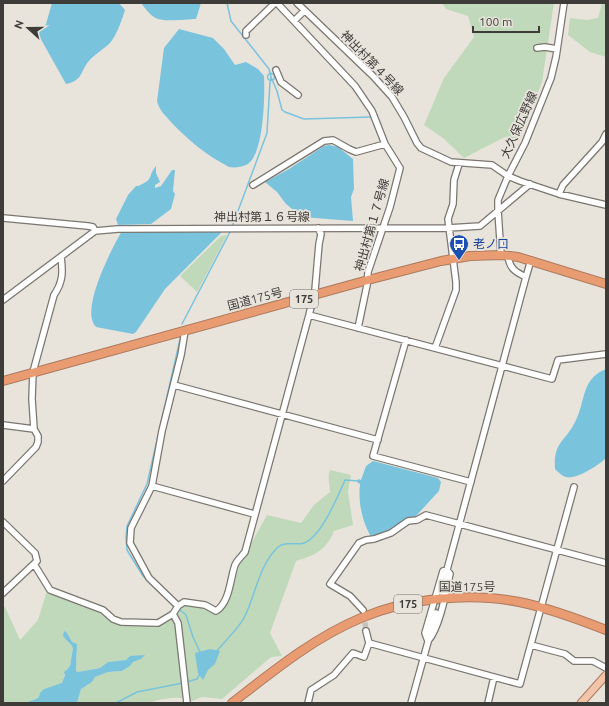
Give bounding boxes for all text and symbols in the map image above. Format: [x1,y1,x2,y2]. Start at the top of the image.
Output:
north arrow [8,8,48,48]
scale bar [473,8,539,34]
text: 100 m [479,15,512,28]
text: N [12,18,26,30]
street label: 神出村第４号線 [339,28,406,97]
street label: 大久保広野線 [498,89,539,160]
street label: 神出村第１７号線 [352,177,391,273]
street label: 神出村第１６号線 [214,210,310,223]
bus stop icon: 老ノ口 [448,233,470,261]
place label: 老ノ口 [473,237,509,250]
street label: 国道175号 [226,285,284,312]
road number: 175 [290,290,318,308]
street label: 国道175号 [439,580,495,593]
road number: 175 [394,595,422,613]

